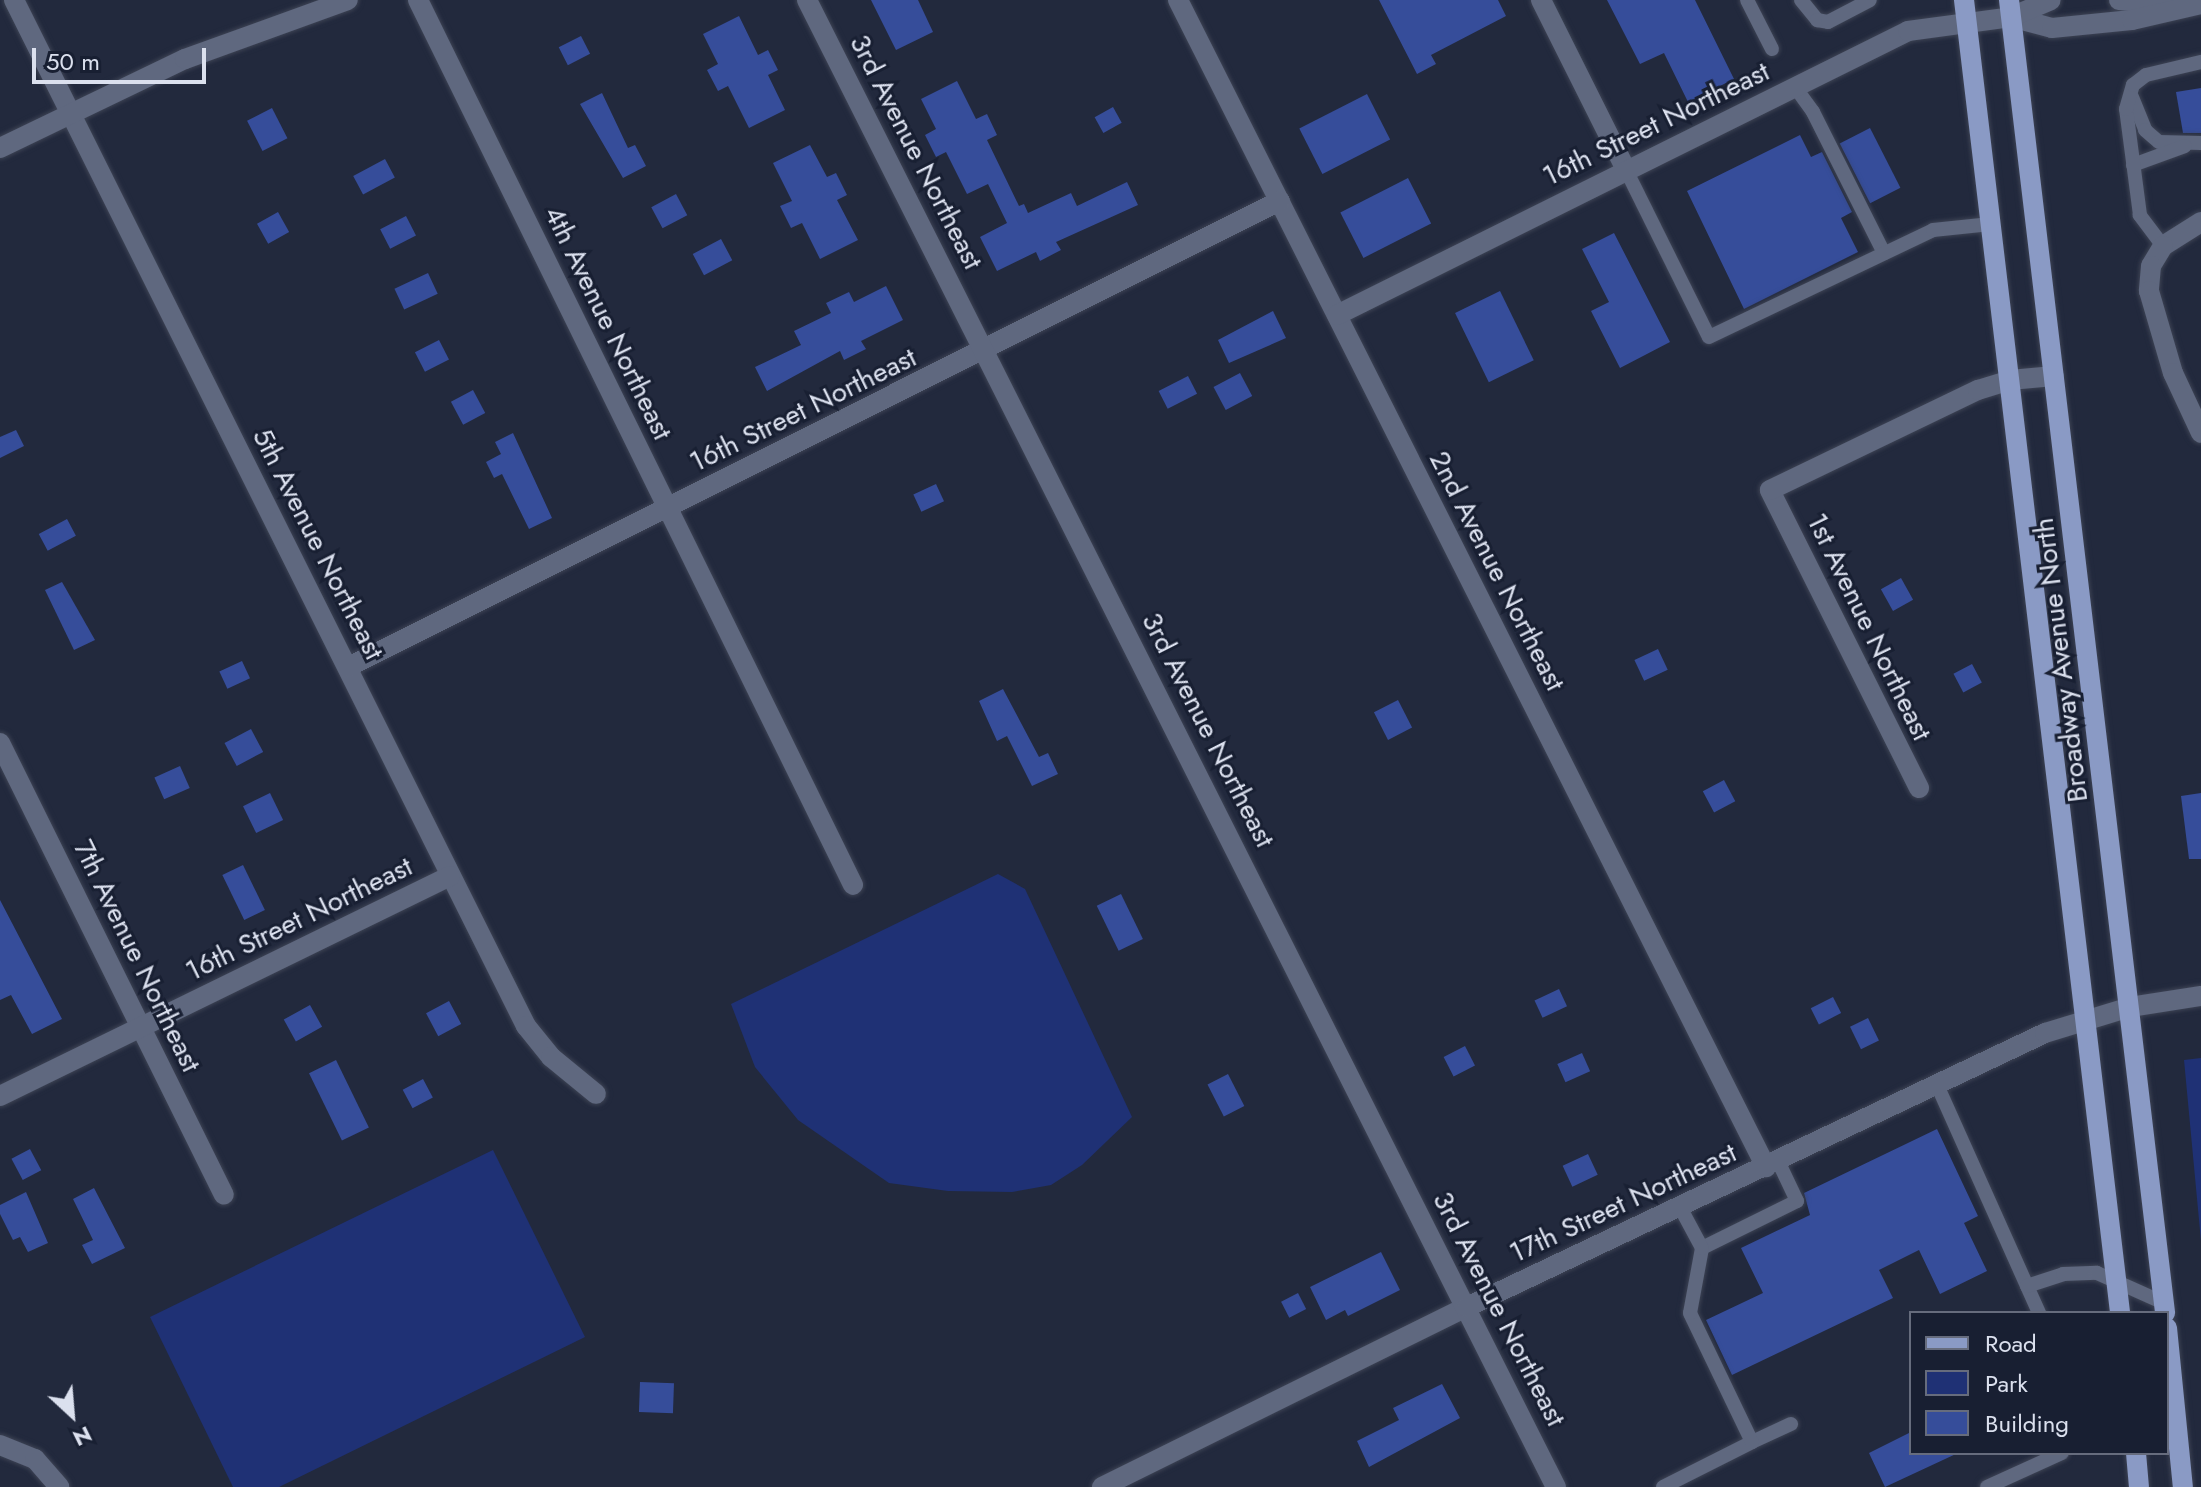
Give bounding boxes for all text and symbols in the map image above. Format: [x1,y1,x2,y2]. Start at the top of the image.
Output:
street label: 3rd Avenue Northeast [842,29,990,275]
scale bar [36,32,210,82]
text: 50 m [46,44,100,79]
street label: 16th Street Northeast [1537,55,1775,193]
street label: 4th Avenue Northeast [537,201,679,445]
street label: 16th Street Northeast [684,341,922,479]
street label: 5th Avenue Northeast [245,423,391,665]
street label: 2nd Avenue Northeast [1422,446,1572,696]
street label: 1st Avenue Northeast [1799,508,1939,746]
street label: Broadway Avenue North [2027,516,2095,804]
street label: 3rd Avenue Northeast [1134,607,1282,853]
street label: 7th Avenue Northeast [66,834,208,1078]
street label: 16th Street Northeast [180,850,418,988]
street label: 17th Street Northeast [1504,1136,1742,1270]
street label: 3rd Avenue Northeast [1425,1186,1573,1432]
legend [1909,1311,2169,1455]
text: Road [1985,1326,2037,1361]
text: Park [1985,1366,2028,1401]
north arrow [32,1375,112,1455]
text: Building [1985,1406,2069,1441]
text: N [68,1418,97,1455]

